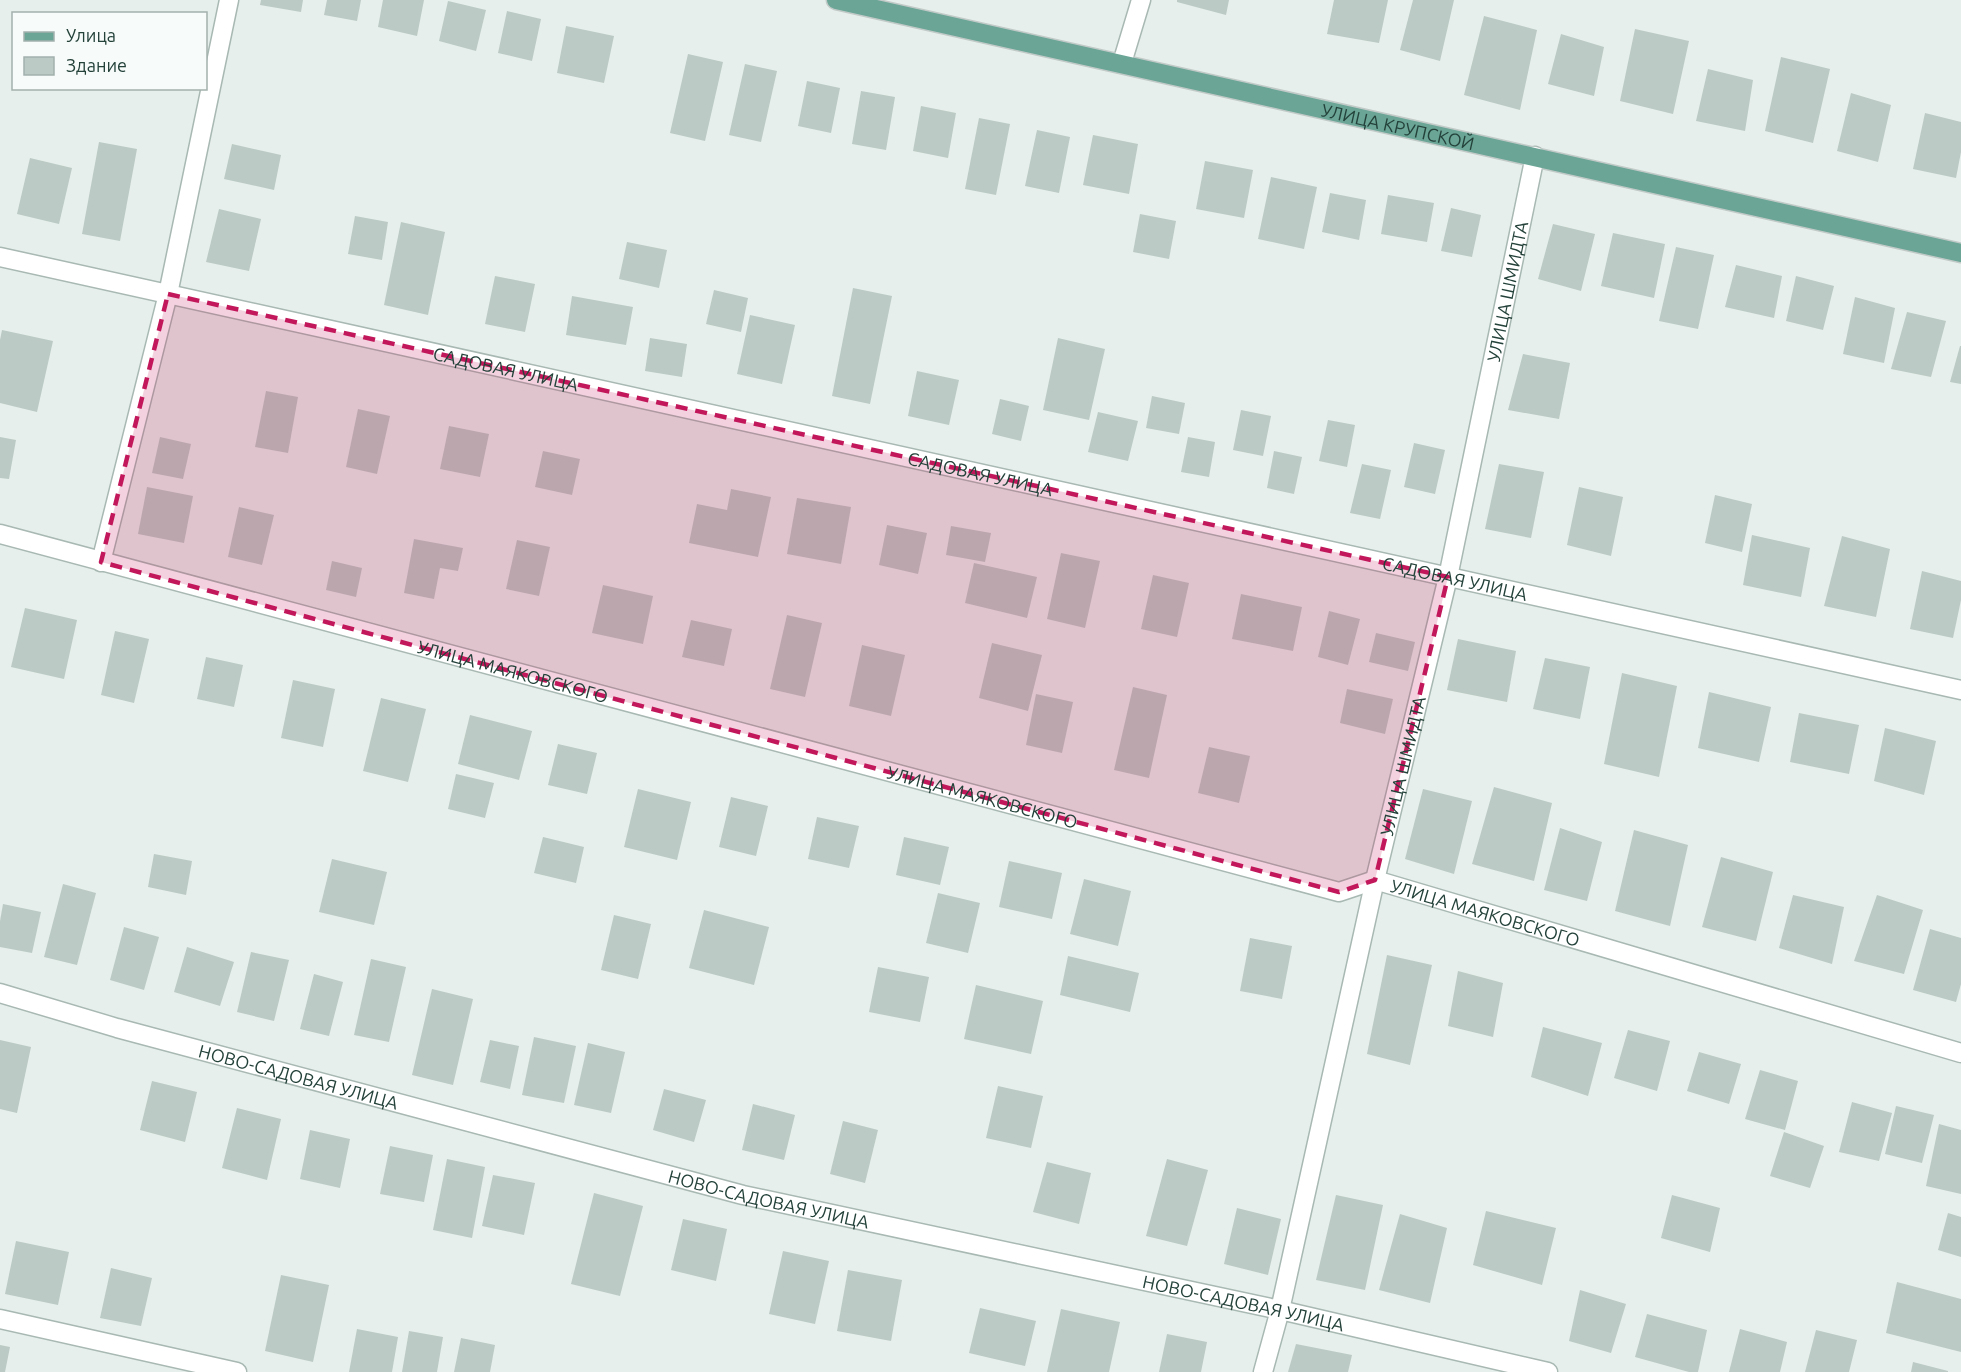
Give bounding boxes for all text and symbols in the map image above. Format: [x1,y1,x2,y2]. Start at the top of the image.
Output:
legend [12,12,207,90]
text: Улица [66,25,116,45]
text: Здание [66,55,127,75]
street label: УЛИЦА КРУПСКОЙ [1320,99,1476,153]
street label: УЛИЦА ШМИДТА [1483,219,1531,363]
street label: САДОВАЯ УЛИЦА [431,343,581,394]
street label: САДОВАЯ УЛИЦА [906,448,1055,499]
street label: САДОВАЯ УЛИЦА [1381,553,1530,604]
street label: УЛИЦА МАЯКОВСКОГО [416,636,610,706]
street label: УЛИЦА ШМИДТА [1376,694,1429,838]
street label: УЛИЦА МАЯКОВСКОГО [885,762,1080,832]
street label: УЛИЦА МАЯКОВСКОГО [1388,875,1582,950]
street label: НОВО-САДОВАЯ УЛИЦА [197,1040,401,1113]
street label: НОВО-САДОВАЯ УЛИЦА [666,1166,871,1232]
street label: НОВО-САДОВАЯ УЛИЦА [1141,1271,1347,1335]

